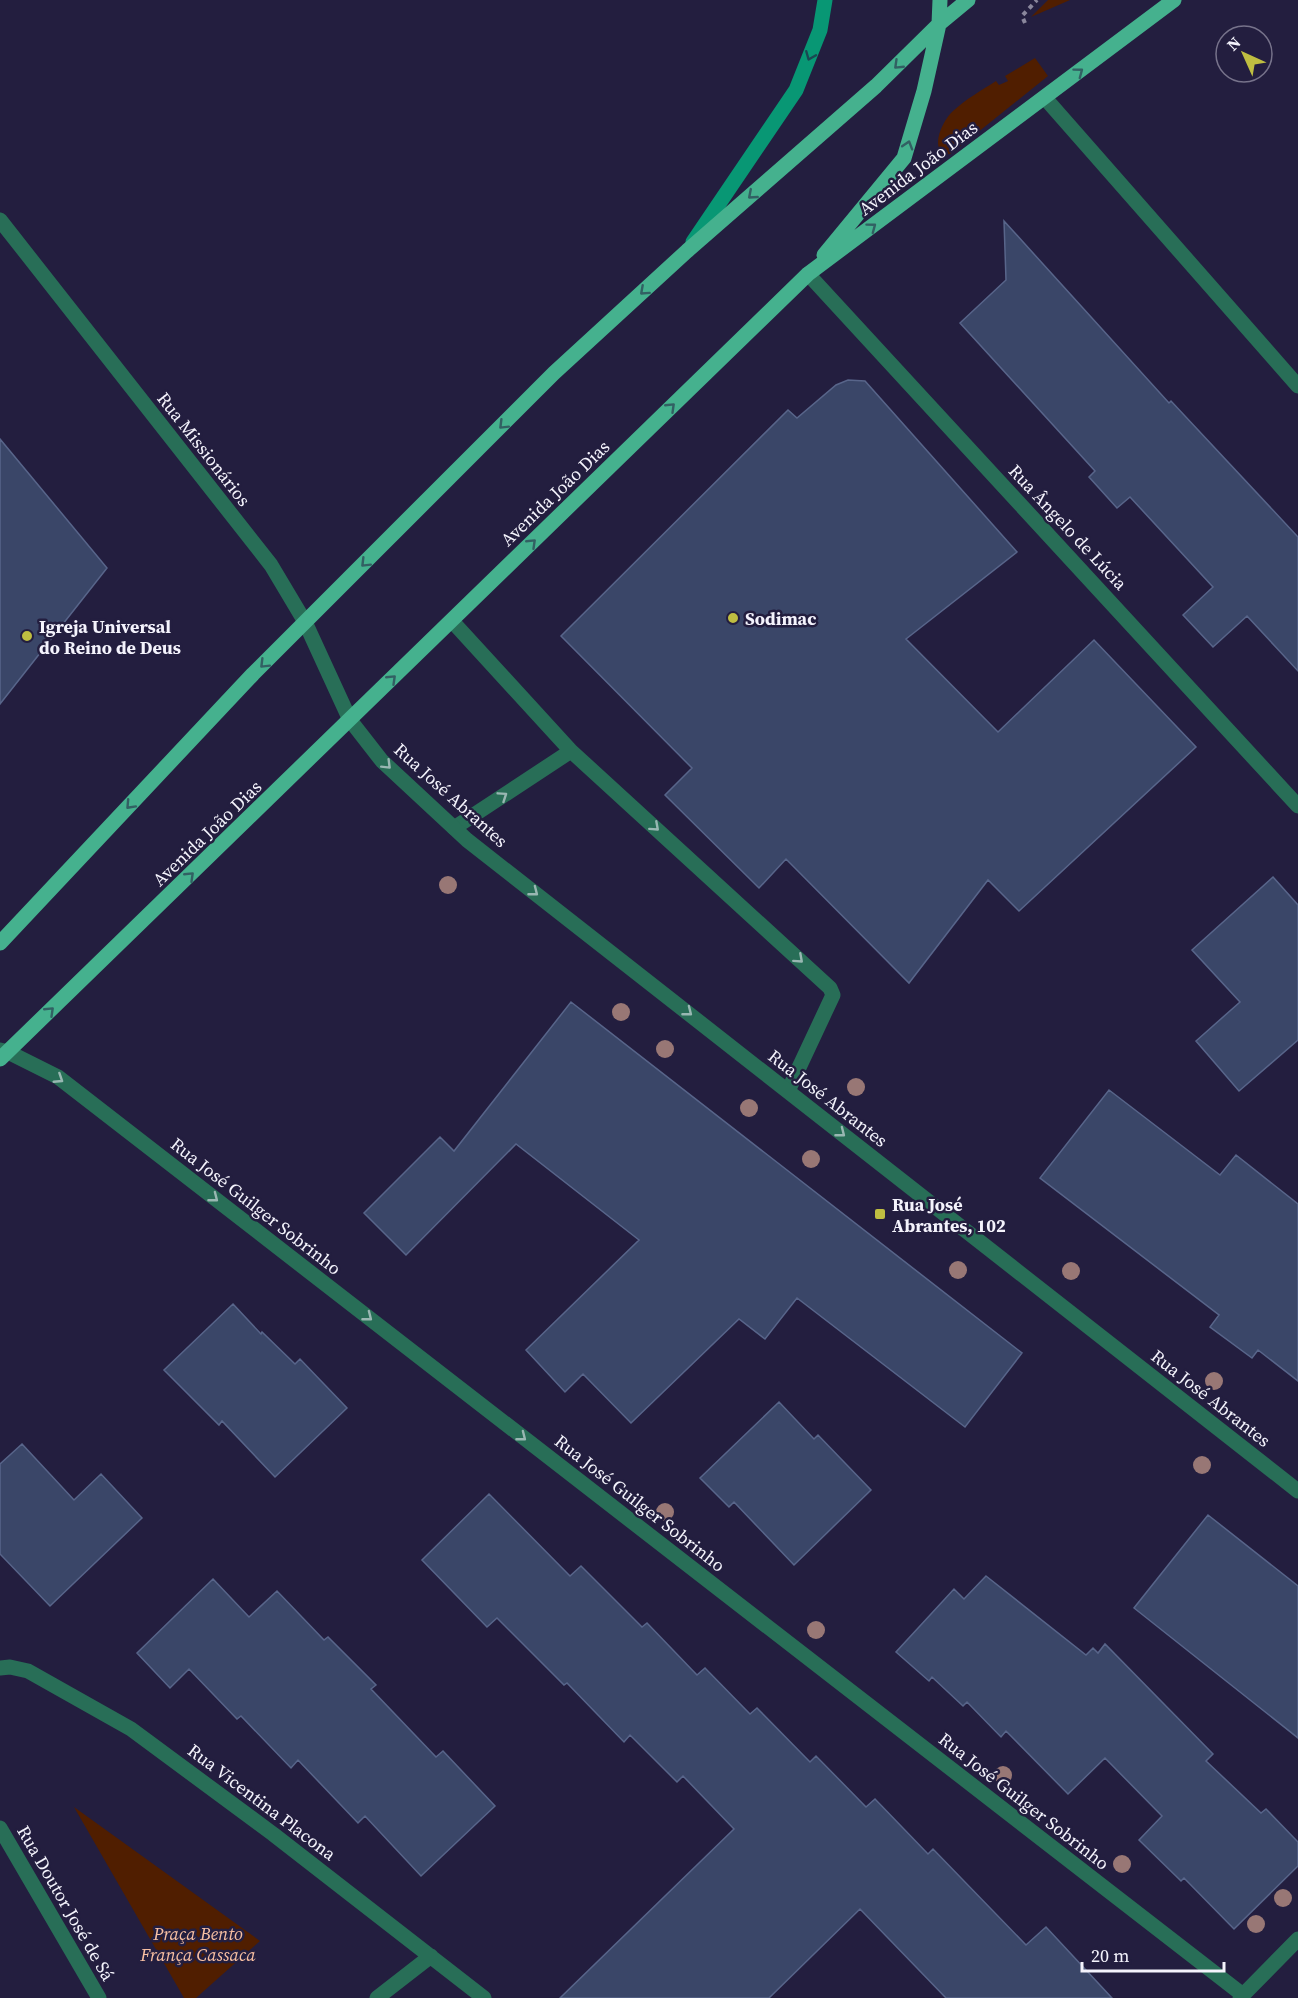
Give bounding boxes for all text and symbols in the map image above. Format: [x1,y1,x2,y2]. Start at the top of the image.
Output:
north arrow [1214,24,1274,84]
text: N [1221,31,1246,55]
one-way arrow [805,50,817,61]
one-way arrow [894,58,904,69]
one-way arrow [1072,69,1083,80]
street label: Avenida João Dias [853,115,983,221]
one-way arrow [900,140,913,151]
one-way arrow [748,188,759,199]
one-way arrow [865,223,876,234]
one-way arrow [641,284,651,295]
street label: Rua Missionários [152,387,257,511]
one-way arrow [665,403,675,414]
one-way arrow [499,417,510,428]
street label: Avenida João Dias [495,434,615,552]
street label: Rua Ângelo de Lúcia [1003,459,1133,596]
one-way arrow [525,539,535,550]
one-way arrow [361,555,372,566]
place label: Sodimac [745,606,816,631]
marker: Sodimac [726,611,740,625]
place label: Igreja Universal do Reino de Deus [39,614,181,660]
marker: Igreja Universal do Reino de Deus [20,629,34,643]
one-way arrow [260,656,271,667]
one-way arrow [385,675,396,686]
street label: Rua José Abrantes [389,737,513,853]
one-way arrow [380,758,390,769]
street label: Avenida João Dias [147,774,267,892]
one-way arrow [497,791,507,803]
one-way arrow [126,798,137,809]
one-way arrow [648,820,658,831]
one-way arrow [183,872,194,883]
one-way arrow [527,885,538,896]
one-way arrow [792,952,802,963]
one-way arrow [681,1005,692,1016]
one-way arrow [43,1008,54,1019]
street label: Rua José Abrantes [763,1043,893,1153]
one-way arrow [53,1072,64,1083]
one-way arrow [834,1125,845,1136]
street label: Rua José Guilger Sobrinho [166,1131,347,1281]
one-way arrow [207,1190,218,1201]
place label: Rua José Abrantes, 102 [892,1192,1006,1238]
marker: Rua José Abrantes, 102 [873,1207,887,1221]
one-way arrow [361,1310,372,1321]
street label: Rua José Abrantes [1146,1343,1276,1453]
street label: Rua José Guilger Sobrinho [550,1428,731,1578]
one-way arrow [516,1429,527,1440]
street label: Rua José Guilger Sobrinho [934,1726,1115,1876]
street label: Rua Vicentina Placona [183,1738,342,1867]
street label: Rua Doutor José de Sá [11,1821,121,1986]
park label: Praça Bento França Cassaca [139,1921,256,1967]
scale bar [1082,1935,1224,1973]
text: 20 m [1091,1943,1129,1968]

